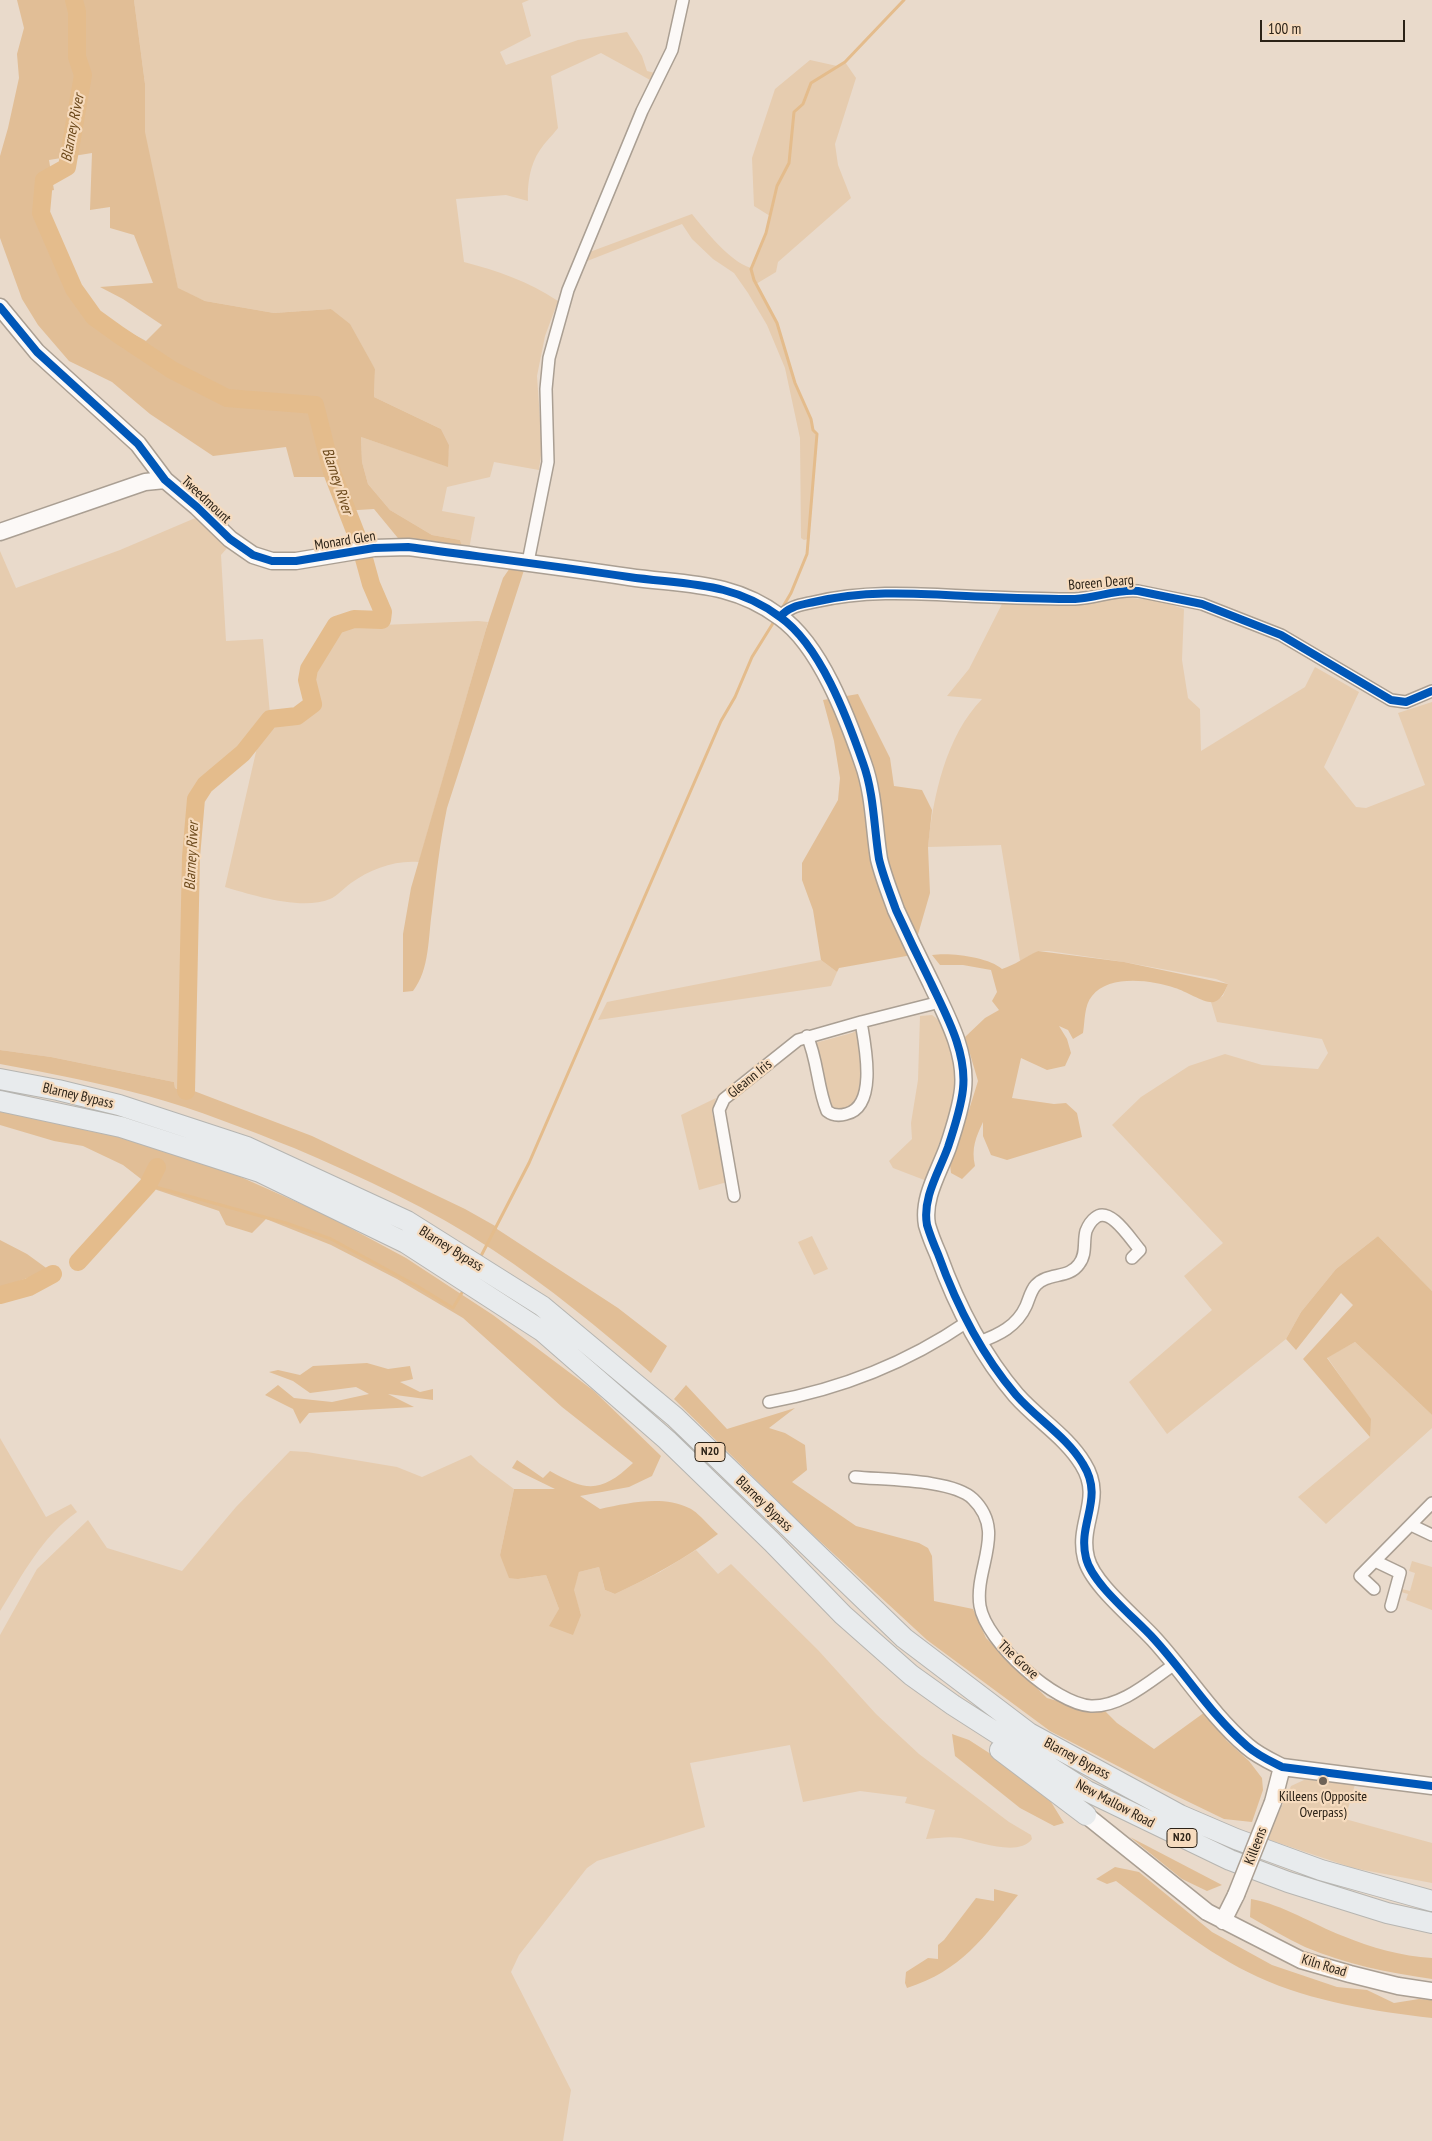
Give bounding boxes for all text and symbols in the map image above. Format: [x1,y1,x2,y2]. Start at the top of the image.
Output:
scale bar [1262,10,1407,42]
text: 100 m [1268,19,1301,38]
water label: Blarney River [58,93,88,163]
water label: Blarney River [318,446,356,516]
street label: Tweedmount [178,473,234,527]
street label: Monard Glen [313,528,377,554]
street label: Boreen Dearg [1068,572,1134,594]
water label: Blarney River [181,821,203,891]
street label: Gleann Iris [725,1056,775,1102]
street label: Blarney Bypass [41,1080,115,1112]
street label: Blarney Bypass [416,1223,486,1275]
road number: N20 [695,1442,725,1461]
street label: Blarney Bypass [732,1473,796,1535]
street label: The Grove [994,1637,1042,1683]
street label: Blarney Bypass [1041,1735,1113,1783]
marker: Killeens (Opposite Overpass) [1317,1775,1329,1787]
street label: New Mallow Road [1073,1776,1157,1832]
place label: Killeens (Opposite Overpass) [1279,1789,1367,1821]
street label: Killeens [1241,1825,1271,1867]
road number: N20 [1167,1829,1197,1848]
street label: Kiln Road [1299,1951,1349,1981]

